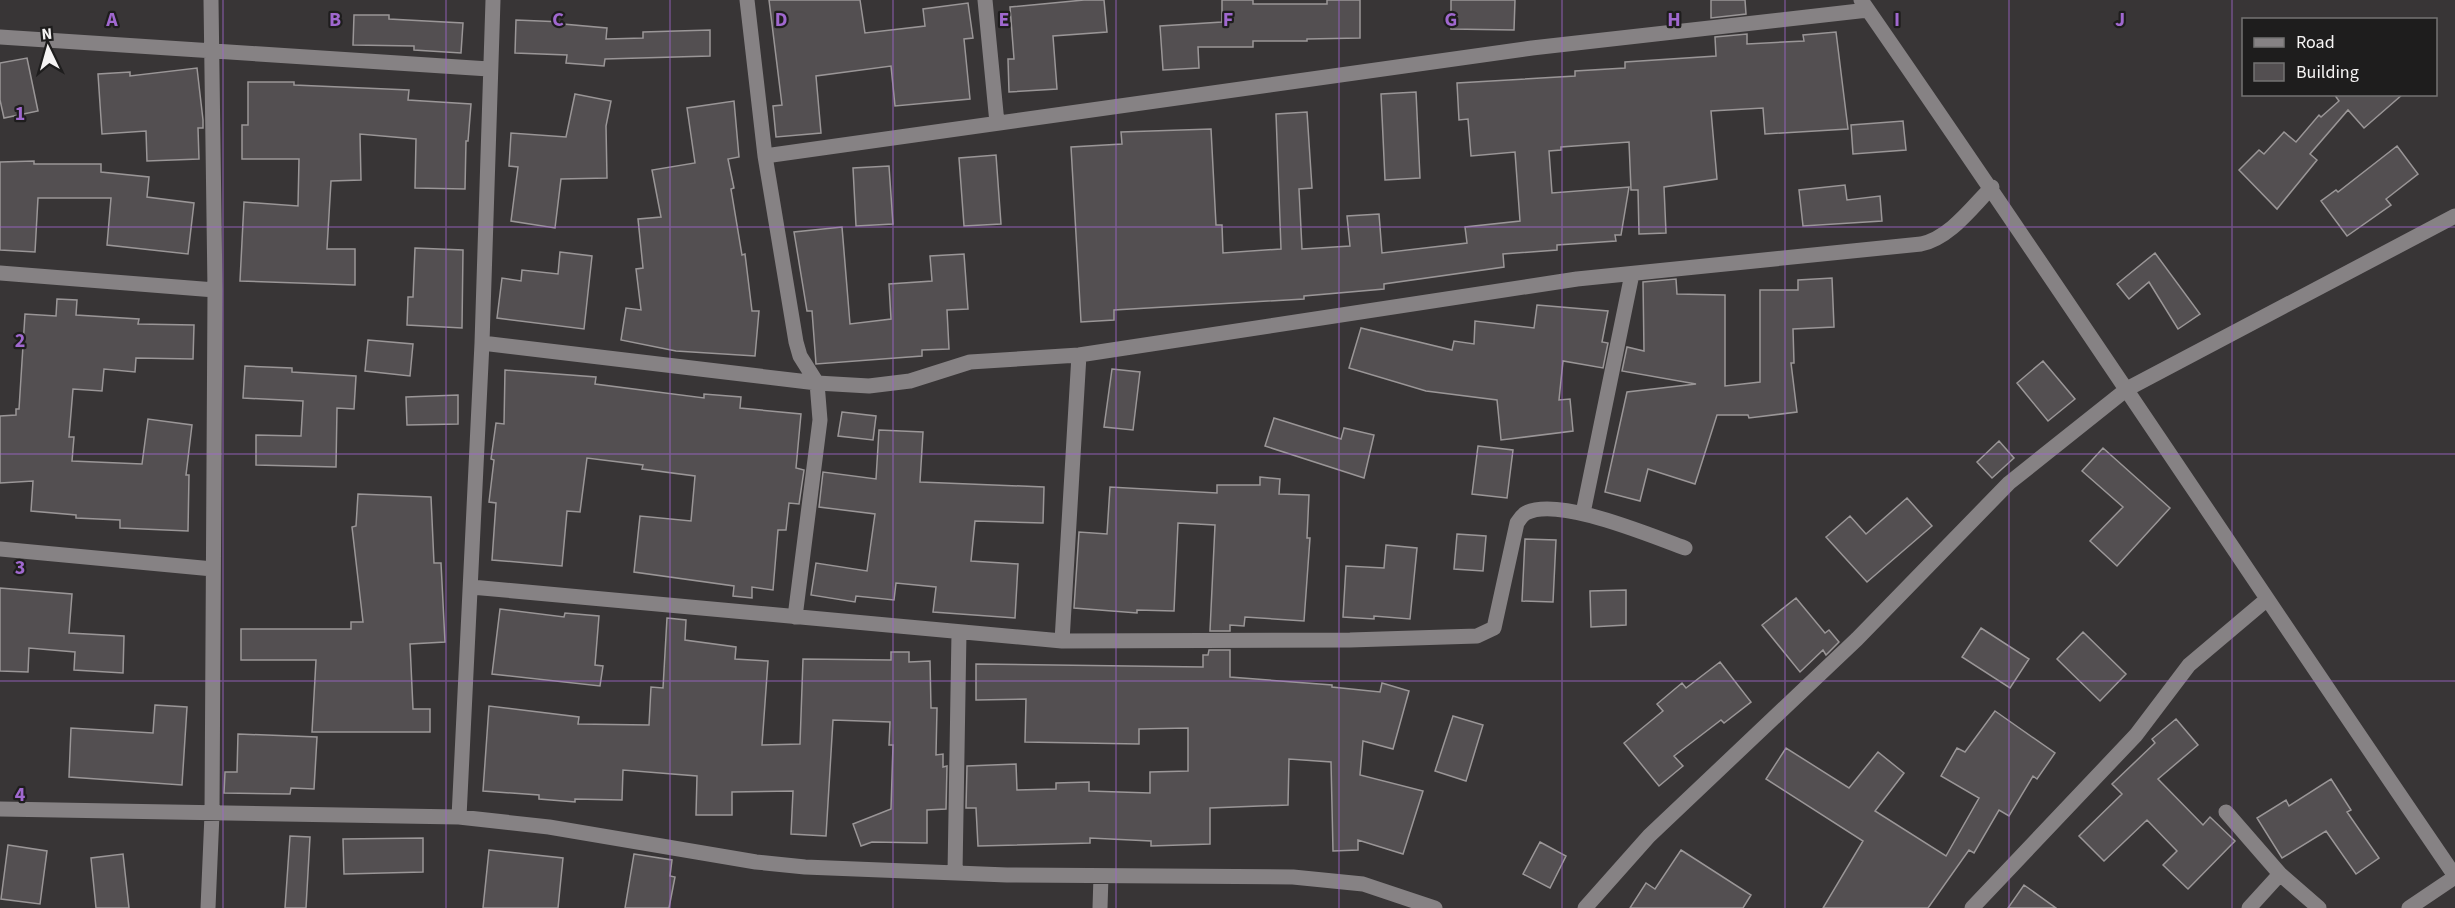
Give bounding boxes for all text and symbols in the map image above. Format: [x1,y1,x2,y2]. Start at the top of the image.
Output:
text: A [105,6,118,34]
text: B [329,6,341,34]
text: C [552,6,564,34]
text: D [775,6,787,34]
text: E [999,6,1009,34]
text: F [1223,6,1233,34]
text: G [1445,6,1457,34]
text: H [1667,6,1681,34]
text: I [1894,6,1900,34]
text: J [2115,6,2125,34]
north arrow [18,18,78,78]
legend [2242,18,2437,96]
text: N [41,23,53,45]
text: Road [2296,30,2335,55]
text: Building [2296,60,2359,85]
text: 1 [15,100,25,128]
text: 2 [15,327,25,355]
text: 3 [15,554,25,582]
text: 4 [15,781,26,809]

